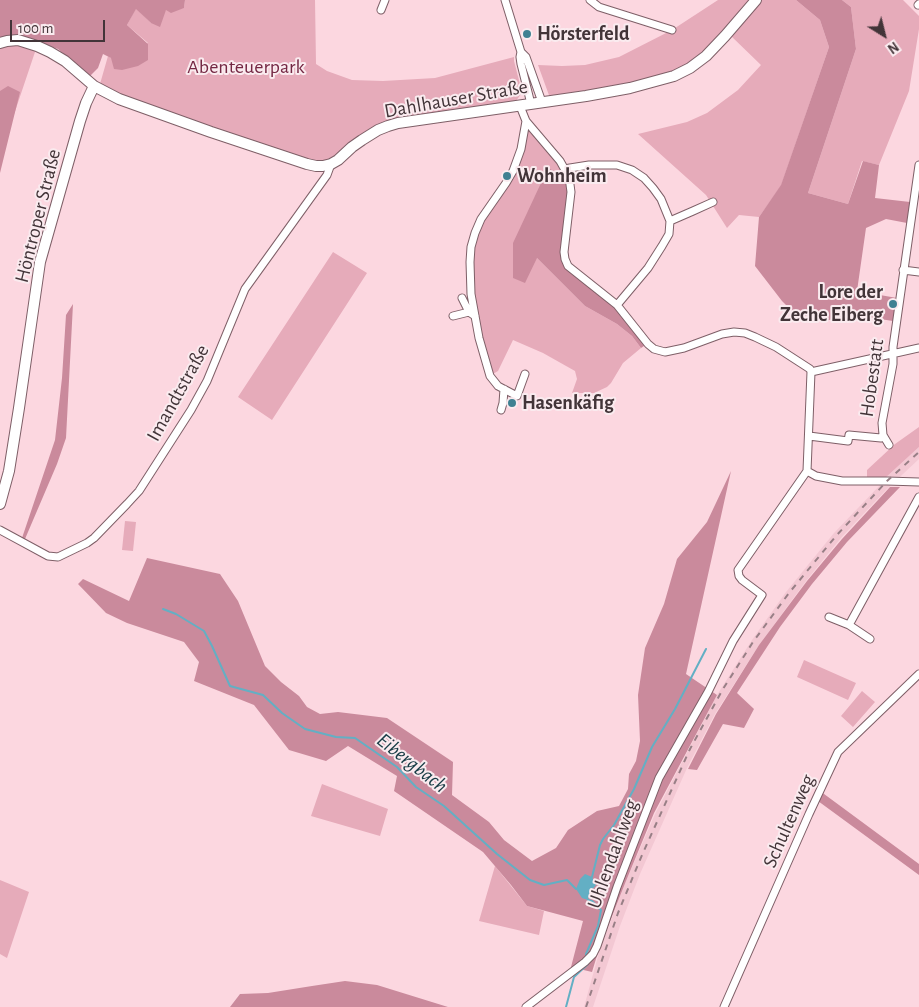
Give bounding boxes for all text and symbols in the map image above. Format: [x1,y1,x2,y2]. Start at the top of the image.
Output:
scale bar [12,10,108,42]
north arrow [859,10,909,60]
text: 100 m [18,21,53,36]
place label: Hörsterfeld [537,22,629,46]
marker: Hörsterfeld [521,28,533,40]
text: N [885,39,901,56]
park label: Abenteuerpark [187,55,305,79]
street label: Dahlhauser Straße [382,75,530,123]
street label: Höntroper Straße [10,147,66,285]
place label: Wohnheim [517,164,607,188]
marker: Wohnheim [501,170,513,182]
place label: Lore der Zeche Eiberg [780,280,883,327]
marker: Lore der Zeche Eiberg [887,298,899,310]
street label: Hobestatt [855,338,889,418]
street label: Imandtstraße [142,340,214,446]
place label: Hasenkäfig [522,391,614,415]
marker: Hasenkäfig [506,397,518,409]
water label: Eibergbach [372,728,452,798]
street label: Schultenweg [758,771,820,871]
street label: Uhlendahlweg [582,796,644,912]

